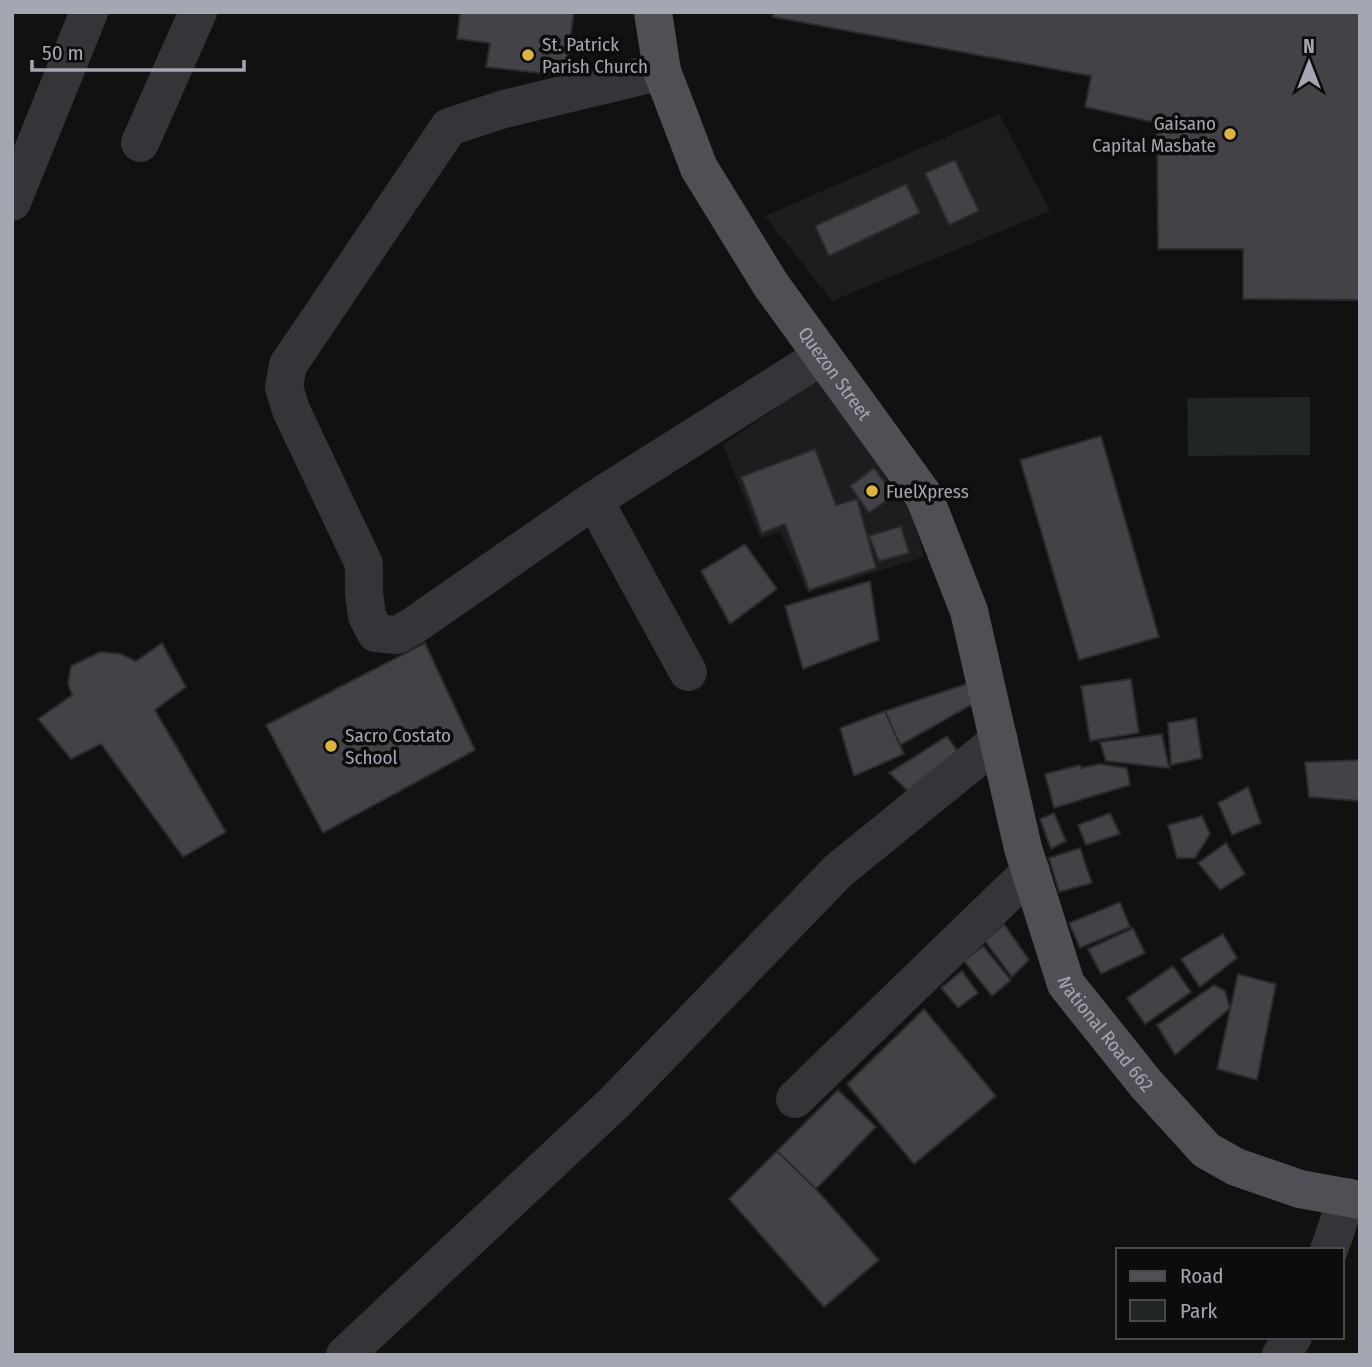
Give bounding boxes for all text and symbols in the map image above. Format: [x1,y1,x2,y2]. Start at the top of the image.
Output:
scale bar [32,28,243,72]
north arrow [1274,28,1344,98]
place label: St. Patrick Parish Church [542,33,648,78]
text: N [1303,35,1315,58]
text: 50 m [42,40,84,66]
marker: St. Patrick Parish Church [520,47,536,63]
place label: Gaisano Capital Masbate [1092,112,1216,157]
marker: Gaisano Capital Masbate [1222,126,1238,142]
street label: Quezon Street [794,322,877,425]
place label: FuelXpress [886,480,969,503]
marker: FuelXpress [864,483,880,499]
place label: Sacro Costato School [345,724,451,769]
marker: Sacro Costato School [323,738,339,754]
street label: National Road 662 [1053,973,1159,1096]
legend [1116,1248,1344,1339]
text: Road [1180,1263,1224,1289]
text: Park [1180,1298,1218,1324]

